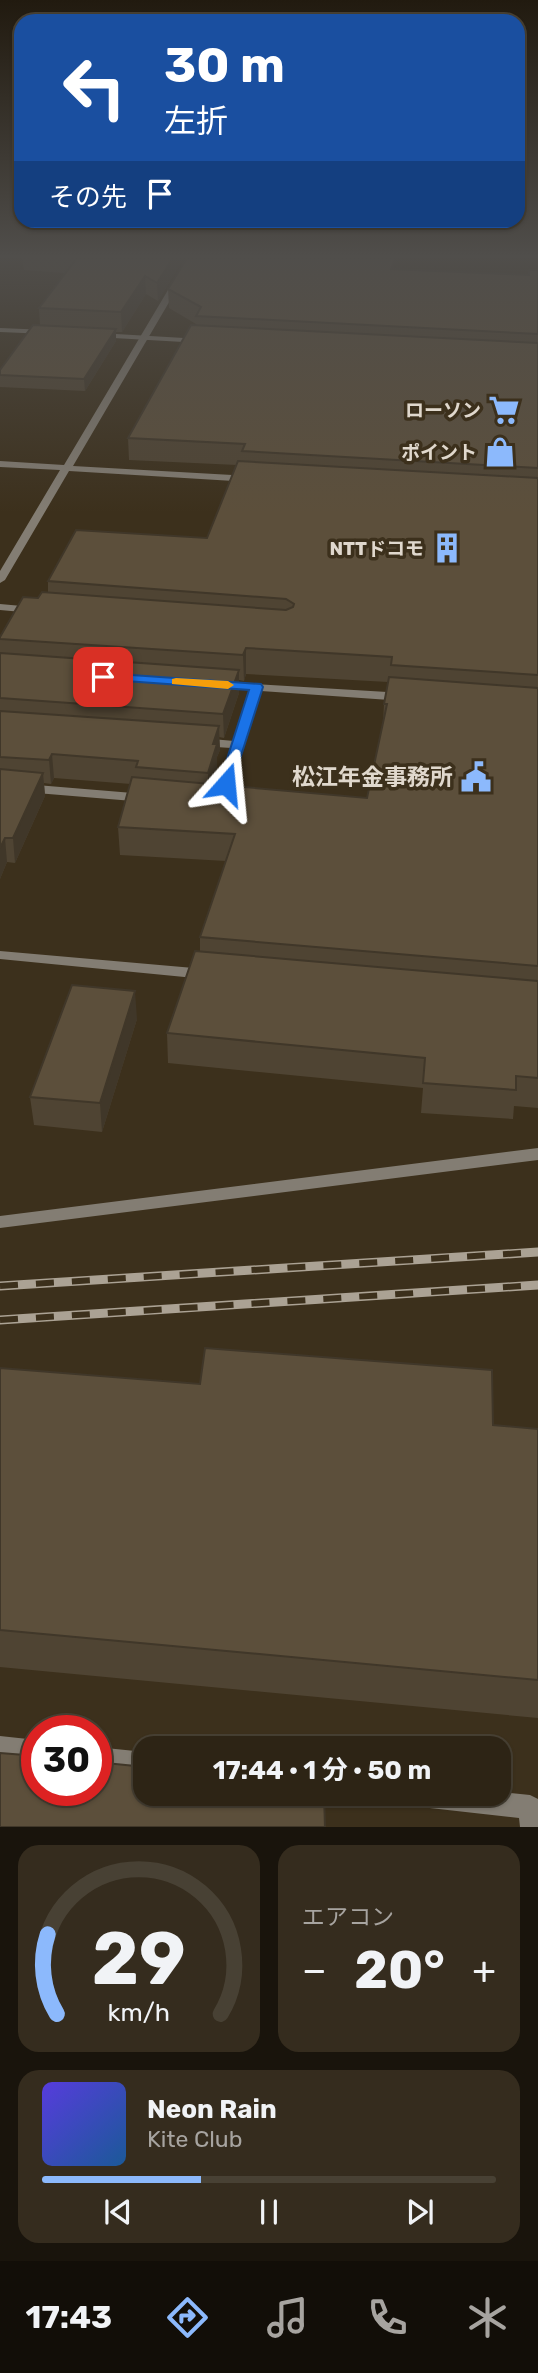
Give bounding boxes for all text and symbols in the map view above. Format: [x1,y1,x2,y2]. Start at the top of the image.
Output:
text: 30 m [164,36,285,94]
icon: left [49,42,140,133]
text: 左折 [164,102,228,140]
icon: arrive [141,175,179,213]
text: その先 [49,182,127,213]
supermarket icon: ローソン [487,393,521,427]
place label: ローソン [405,399,481,422]
shop icon: ポイント [483,435,517,469]
place label: ポイント [401,441,477,464]
building icon: NTTドコモ [430,531,464,565]
place label: NTTドコモ [329,537,424,560]
pin [73,647,133,707]
icon: arrive [84,658,122,696]
position arrow [189,747,263,821]
public building icon: 松江年金事務所 [459,760,493,794]
place label: 松江年金事務所 [292,763,453,791]
speed limit sign: 30 [21,1715,112,1806]
text: 17:44 · 1 分 · 50 m [213,1755,431,1786]
text: エアコン [302,1903,394,1931]
text: 29 [92,1917,186,2003]
text: 20° [354,1939,445,2001]
text: − [302,1947,327,1993]
text: + [472,1947,496,1993]
text: km/h [108,1998,170,2027]
text: Neon Rain [147,2094,277,2125]
text: Kite Club [147,2125,242,2153]
icon: previous [99,2193,137,2231]
icon: pause [250,2193,288,2231]
icon: next [401,2193,439,2231]
icon: directions [163,2293,212,2342]
icon: music [263,2293,312,2342]
icon: phone [363,2293,412,2342]
icon: climate [463,2293,512,2342]
text: 17:43 [26,2298,112,2336]

